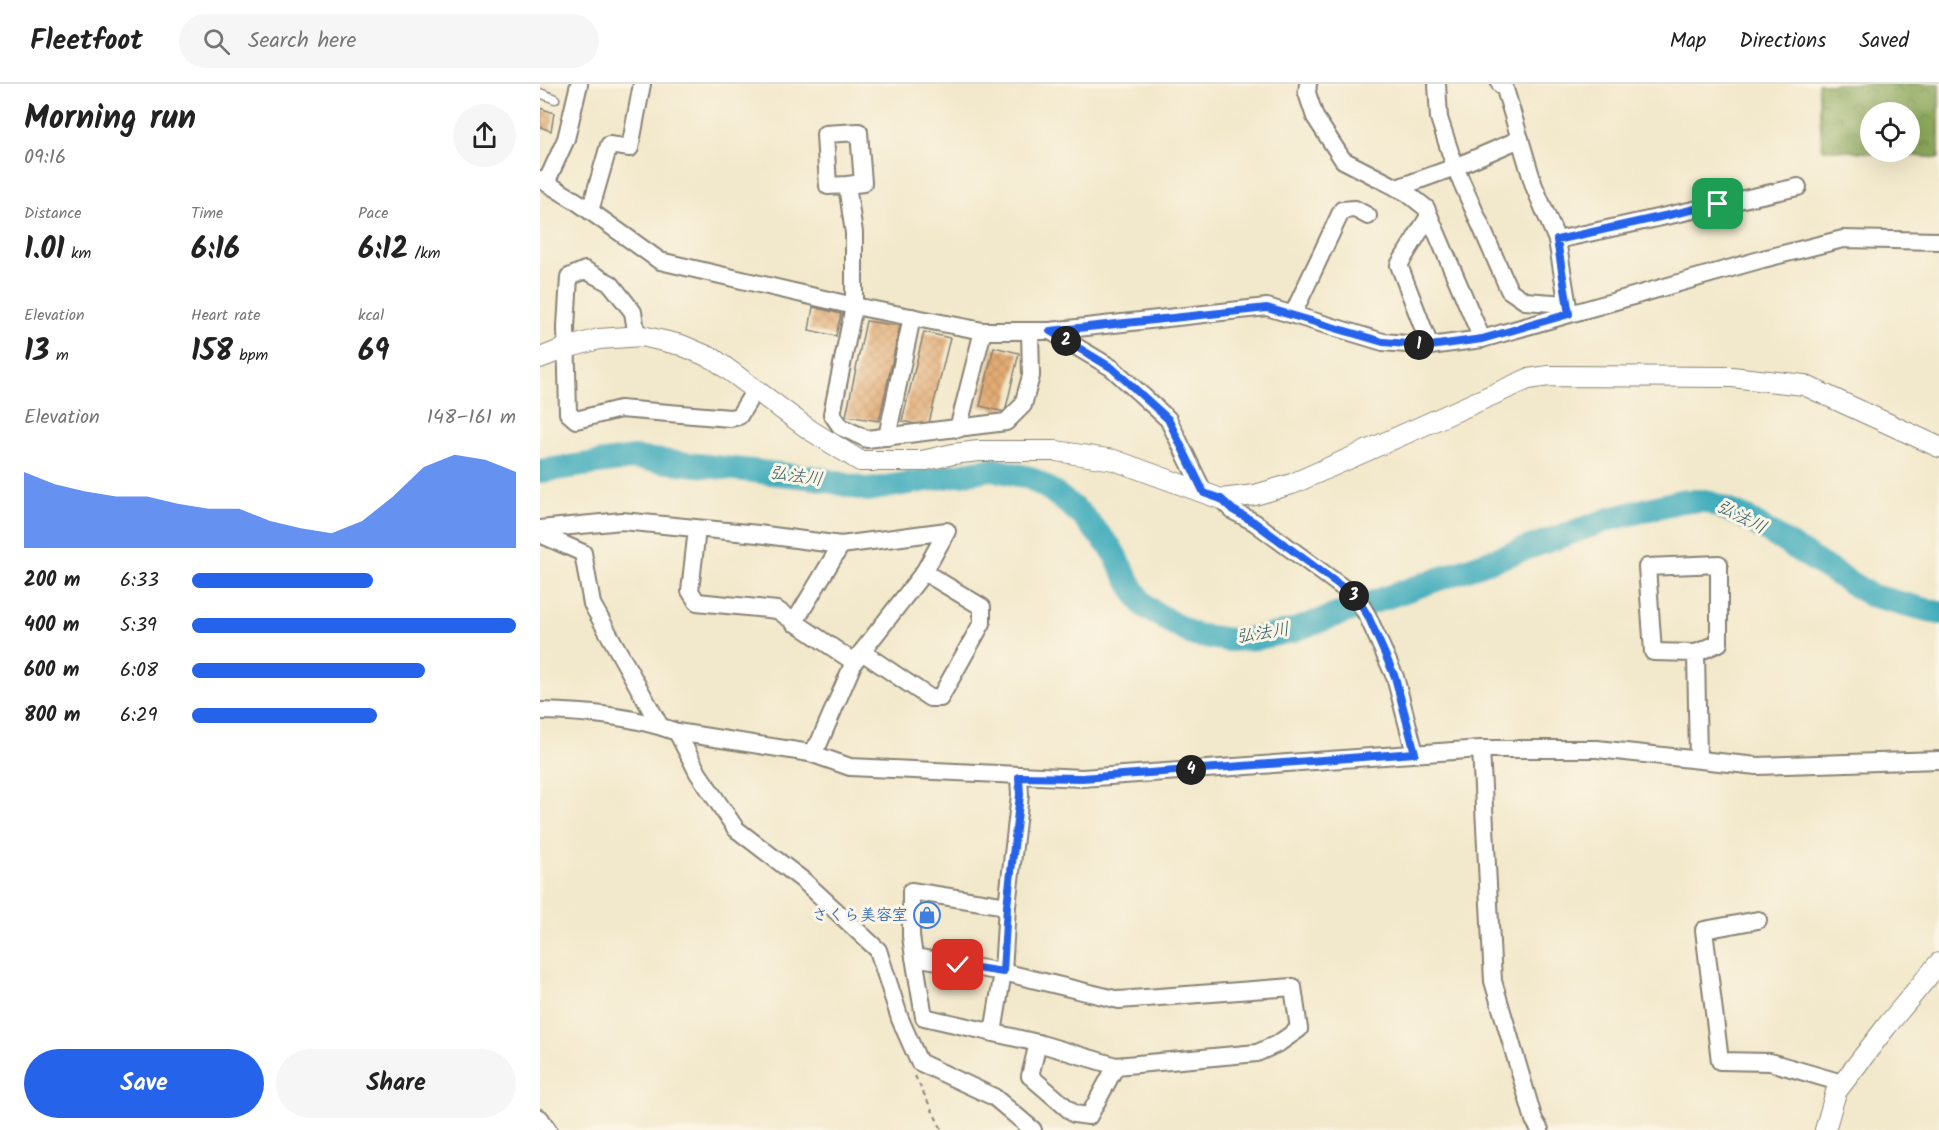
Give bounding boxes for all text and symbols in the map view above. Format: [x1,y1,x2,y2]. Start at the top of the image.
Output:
search box [179,14,599,68]
text: Fleetfoot [30,19,143,64]
text: Search here [248,24,356,59]
icon: search [200,25,233,58]
text: Map [1670,25,1706,58]
text: Directions [1739,25,1826,58]
text: Saved [1859,25,1909,58]
text: Morning run [24,93,196,146]
map controls [1860,102,1920,162]
button: locate [1860,102,1920,162]
button: share [453,104,516,167]
text: 09:16 [24,142,66,174]
pin [1692,178,1743,229]
icon: arrive [1701,187,1734,220]
text: Distance [24,201,82,226]
text: Time [191,201,223,226]
text: Pace [358,201,389,226]
text: 1.01 [24,226,65,274]
text: 6:16 [191,226,240,274]
text: 6:12 [358,226,408,274]
text: km [65,241,91,266]
text: /km [408,241,441,266]
text: Elevation [24,303,85,328]
text: Heart rate [191,303,261,328]
text: kcal [358,303,384,328]
pin: 2 [1051,326,1081,356]
text: 13 [24,328,49,376]
text: 158 [191,328,233,376]
text: 69 [358,328,389,376]
text: 2 [1061,328,1071,353]
pin: 1 [1404,330,1434,360]
text: 1 [1417,332,1421,357]
text: m [49,343,69,368]
text: bpm [233,343,268,368]
text: Elevation [24,402,100,434]
text: 148–161 m [427,402,516,434]
water label: 弘法川 [767,459,825,495]
water label: 弘法川 [1710,493,1772,543]
text: 200 m [24,565,80,597]
text: 6:33 [120,565,159,597]
pin: 3 [1339,581,1369,611]
text: 3 [1350,583,1358,608]
text: 400 m [24,610,80,642]
text: 5:39 [120,610,157,642]
water label: 弘法川 [1234,615,1292,653]
text: 600 m [24,655,79,687]
text: 6:08 [120,655,158,687]
text: 800 m [24,700,80,732]
text: 6:29 [120,700,157,732]
pin: 4 [1176,755,1206,785]
text: 4 [1187,757,1195,782]
shop icon: さくら美容室 [912,900,942,930]
place label: さくら美容室 [812,903,908,928]
pin [932,939,983,990]
icon: check [941,948,974,981]
button: Save [24,1049,264,1118]
button: Share [276,1049,516,1118]

